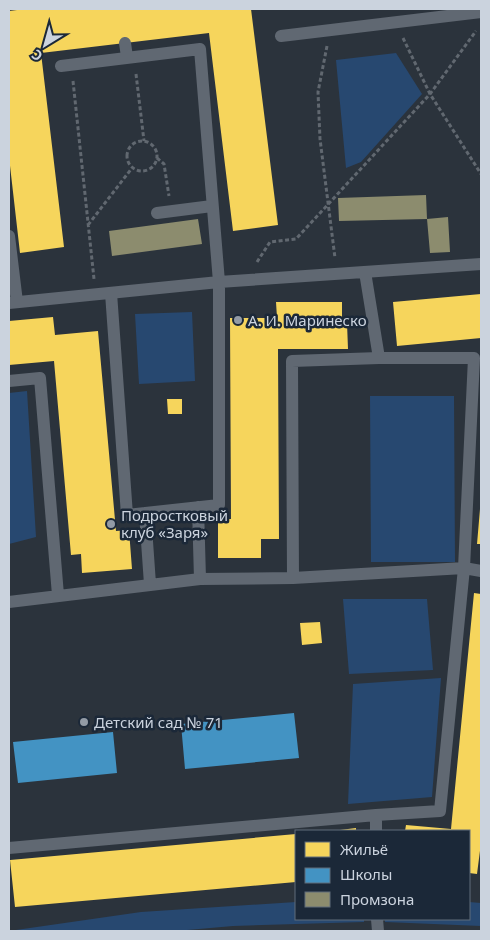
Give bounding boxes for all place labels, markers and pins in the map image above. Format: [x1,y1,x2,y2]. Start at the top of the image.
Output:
place label: А. И. Маринеско [248,310,367,330]
marker: А. И. Маринеско [232,314,244,326]
place label: Подростковый клуб «Заря» [121,505,228,542]
marker: Подростковый клуб «Заря» [105,518,117,530]
place label: Детский сад № 71 [94,712,223,732]
marker: Детский сад № 71 [78,716,90,728]

